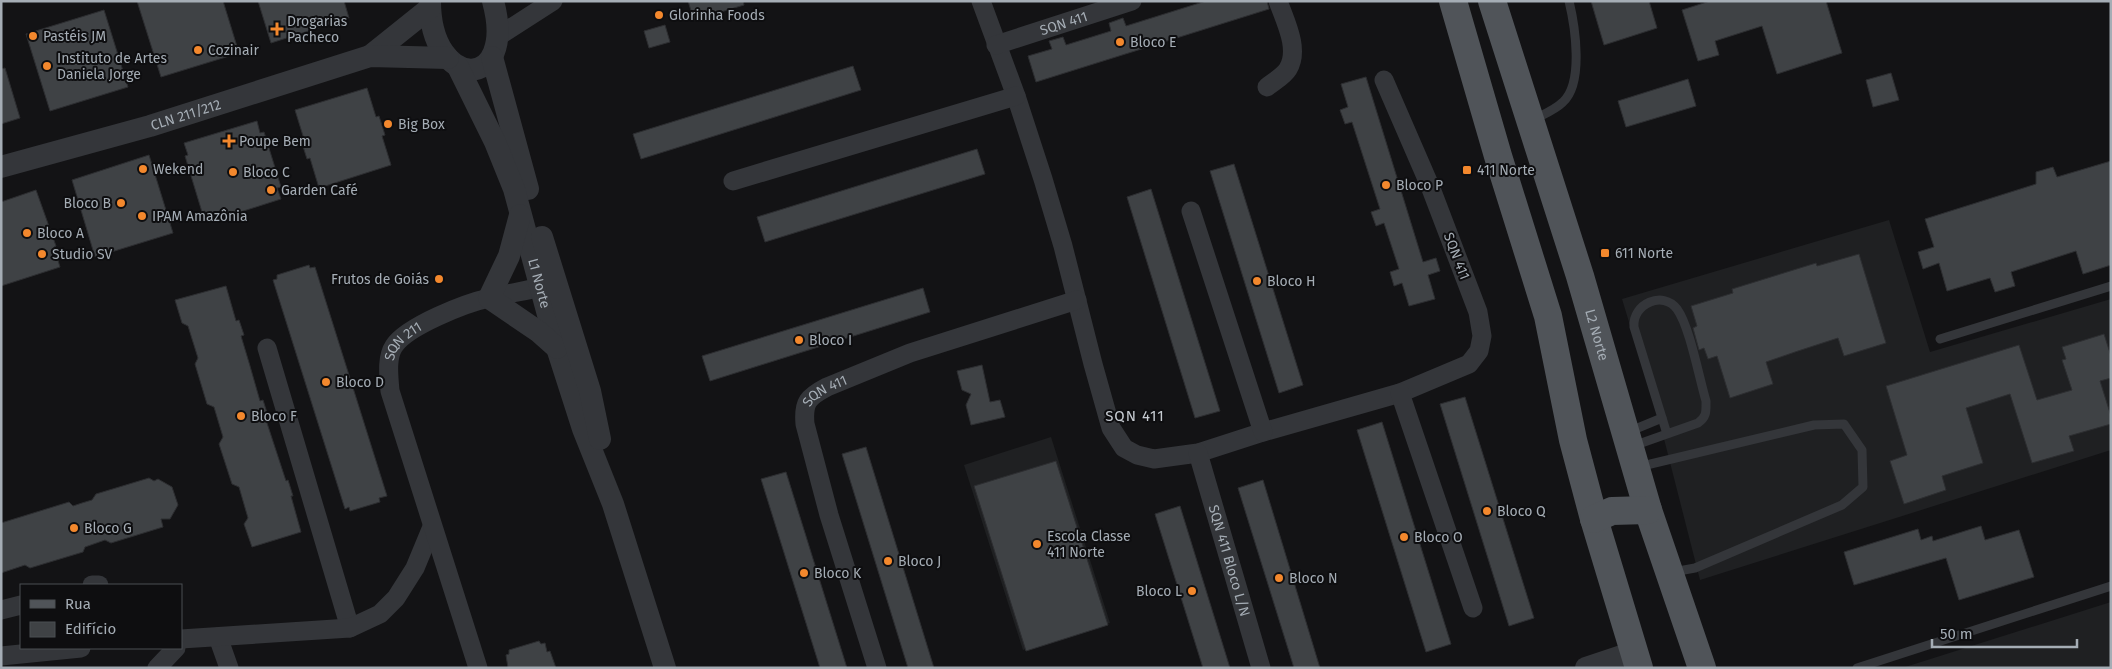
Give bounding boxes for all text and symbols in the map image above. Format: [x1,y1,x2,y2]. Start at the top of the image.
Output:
place label: Glorinha Foods [669,7,765,24]
street label: SQN 411 [1038,8,1090,39]
marker: Glorinha Foods [653,9,665,21]
place label: Drogarias Pacheco [287,13,348,46]
marker: Drogarias Pacheco [271,23,283,35]
place label: Pastéis JM [43,28,106,45]
marker: Pastéis JM [27,30,39,42]
place label: Bloco E [1130,34,1177,51]
marker: Bloco E [1114,36,1126,48]
place label: Cozinair [208,42,259,59]
marker: Cozinair [192,44,204,56]
place label: Instituto de Artes Daniela Jorge [57,50,167,83]
marker: Instituto de Artes Daniela Jorge [41,60,53,72]
street label: CLN 211/212 [149,96,223,134]
place label: Big Box [398,116,445,133]
marker: Big Box [382,118,394,130]
place label: Poupe Bem [239,133,311,150]
marker: Poupe Bem [223,135,235,147]
place label: Wekend [153,161,203,178]
place label: 411 Norte [1477,162,1535,179]
marker: Wekend [137,163,149,175]
place label: Bloco C [243,164,290,181]
marker: 411 Norte [1461,164,1473,176]
marker: Bloco C [227,166,239,178]
place label: Bloco P [1396,177,1443,194]
marker: Bloco P [1380,179,1392,191]
place label: Garden Café [281,182,358,199]
marker: Garden Café [265,184,277,196]
place label: Bloco B [63,195,111,212]
marker: Bloco B [115,197,127,209]
place label: IPAM Amazônia [152,208,248,225]
marker: IPAM Amazônia [136,210,148,222]
place label: Bloco A [37,225,84,242]
marker: Bloco A [21,227,33,239]
street label: SQN 411 [1440,230,1473,282]
place label: 611 Norte [1615,245,1673,262]
place label: Studio SV [52,246,112,263]
marker: 611 Norte [1599,247,1611,259]
marker: Studio SV [36,248,48,260]
street label: L1 Norte [524,257,554,310]
place label: Frutos de Goiás [331,271,429,288]
marker: Frutos de Goiás [433,273,445,285]
place label: Bloco H [1267,273,1316,290]
marker: Bloco H [1251,275,1263,287]
street label: L2 Norte [1581,307,1612,363]
street label: SQN 211 [381,318,425,362]
place label: Bloco I [809,332,852,349]
marker: Bloco I [793,334,805,346]
street label: SQN 411 [799,372,850,410]
place label: Bloco D [336,374,384,391]
marker: Bloco D [320,376,332,388]
district label: SQN 411 [1105,407,1165,425]
place label: Bloco F [251,408,297,425]
marker: Bloco F [235,410,247,422]
street label: SQN 411 Bloco L/N [1205,503,1253,618]
place label: Bloco Q [1497,503,1546,520]
marker: Bloco Q [1481,505,1493,517]
place label: Bloco G [84,520,132,537]
marker: Bloco G [68,522,80,534]
place label: Escola Classe 411 Norte [1047,528,1131,561]
place label: Bloco O [1414,529,1463,546]
marker: Bloco O [1398,531,1410,543]
marker: Escola Classe 411 Norte [1031,538,1043,550]
place label: Bloco J [898,553,941,570]
marker: Bloco J [882,555,894,567]
place label: Bloco K [814,565,862,582]
marker: Bloco K [798,567,810,579]
place label: Bloco N [1289,570,1338,587]
marker: Bloco N [1273,572,1285,584]
place label: Bloco L [1136,583,1182,600]
legend [20,584,182,649]
marker: Bloco L [1186,585,1198,597]
text: Rua [65,595,91,613]
scale bar [1932,616,2077,648]
text: Edifício [65,620,116,638]
text: 50 m [1940,625,1973,643]

